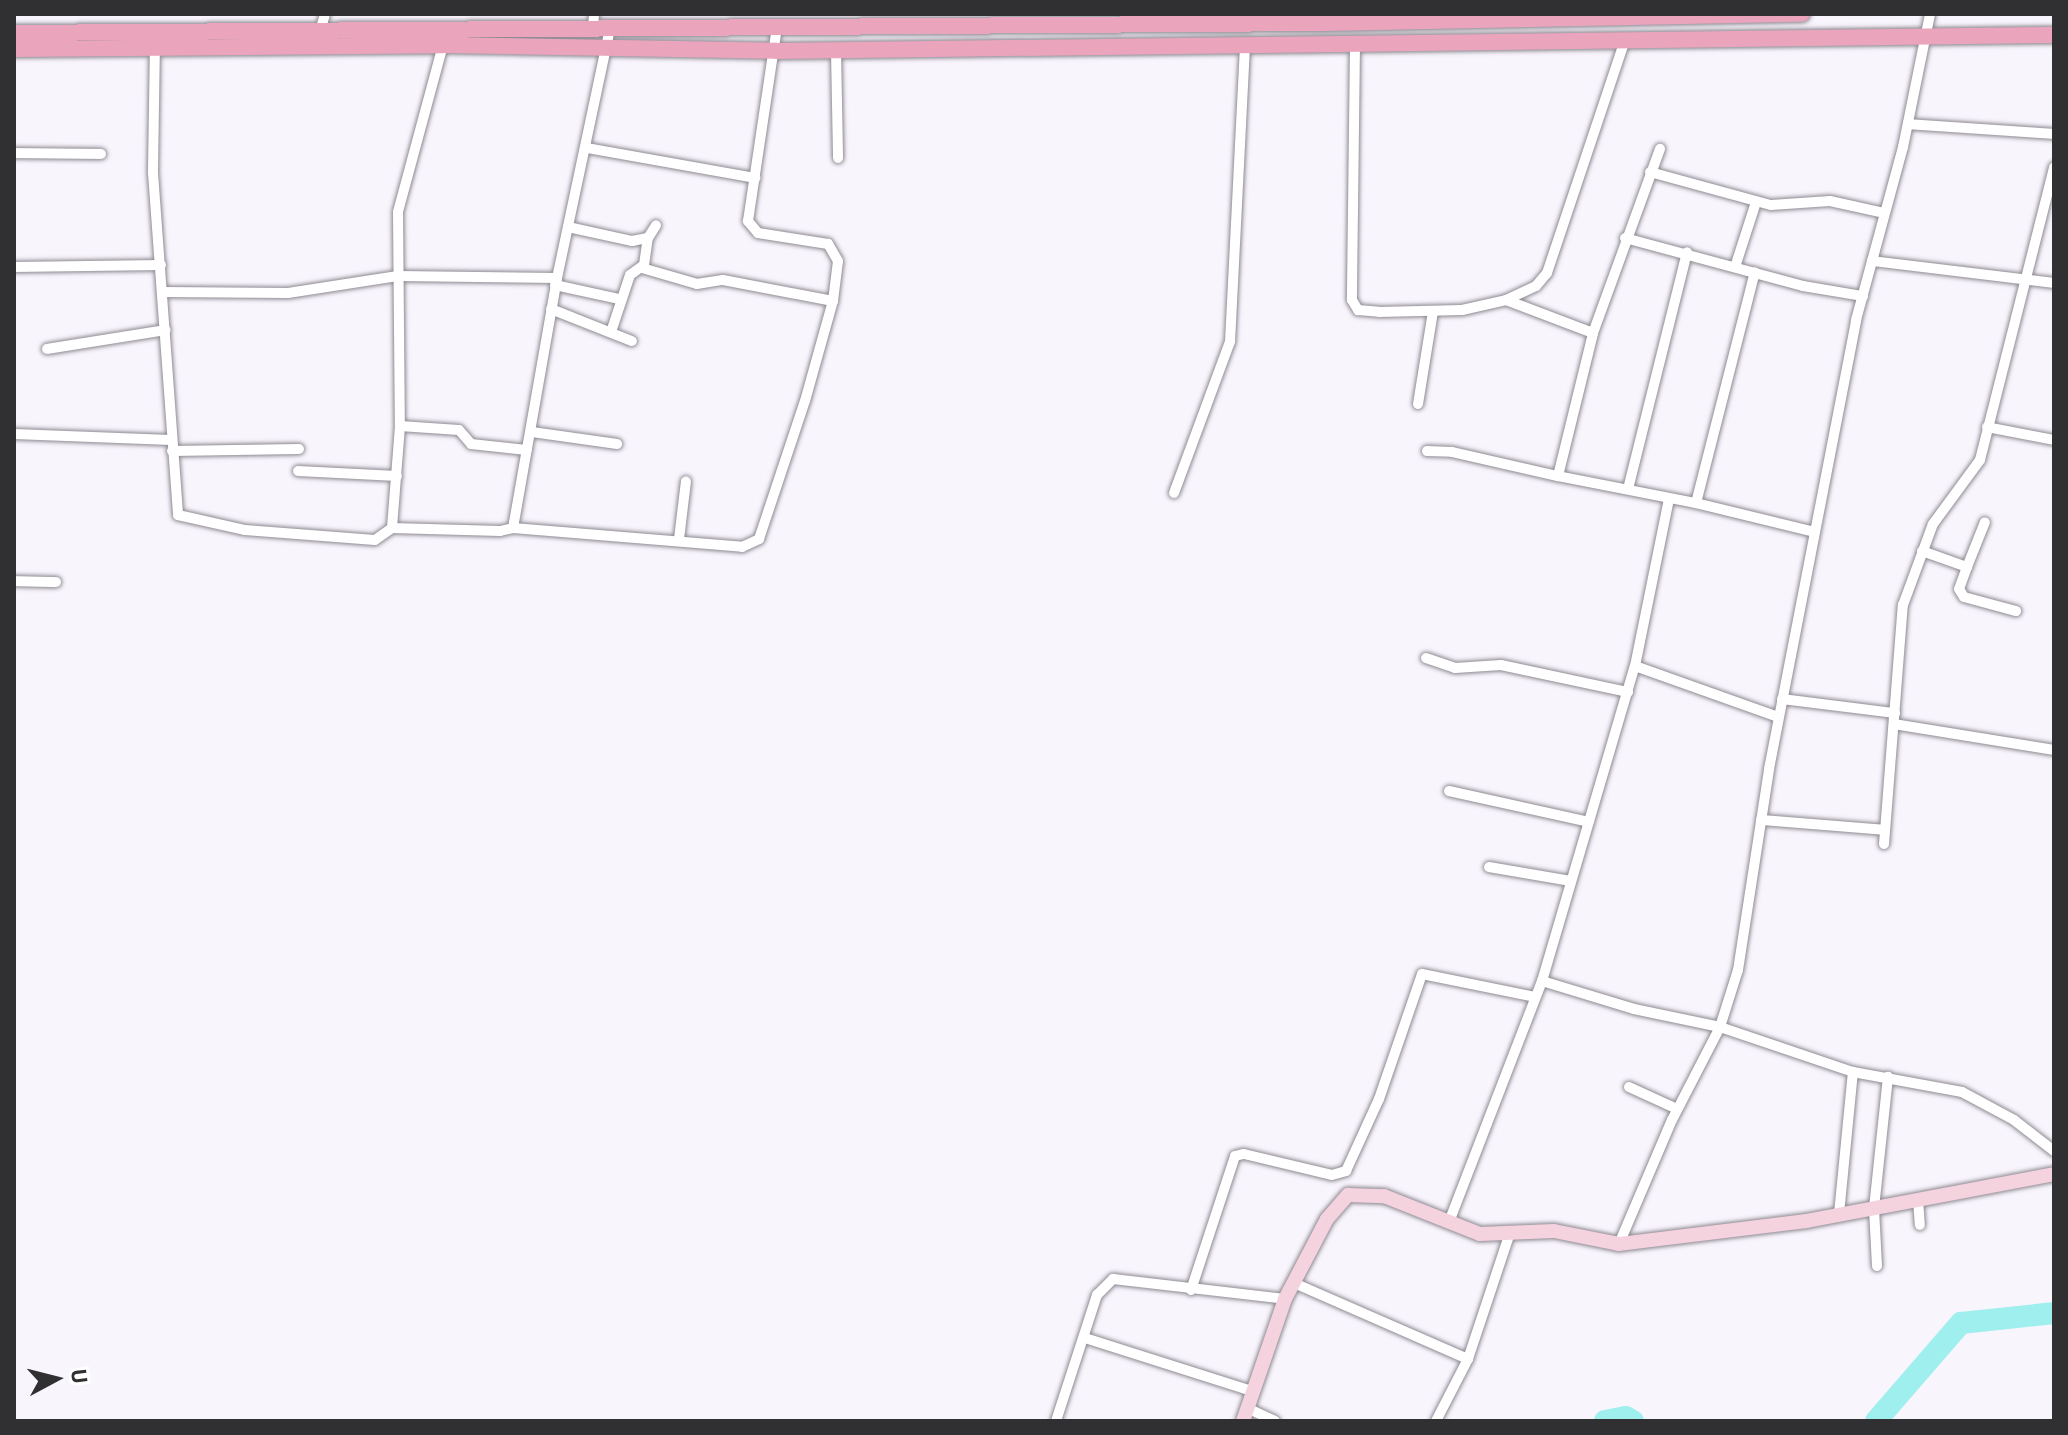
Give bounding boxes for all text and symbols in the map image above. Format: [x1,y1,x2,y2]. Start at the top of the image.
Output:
north arrow [16,1339,96,1419]
text: U [62,1367,98,1385]

